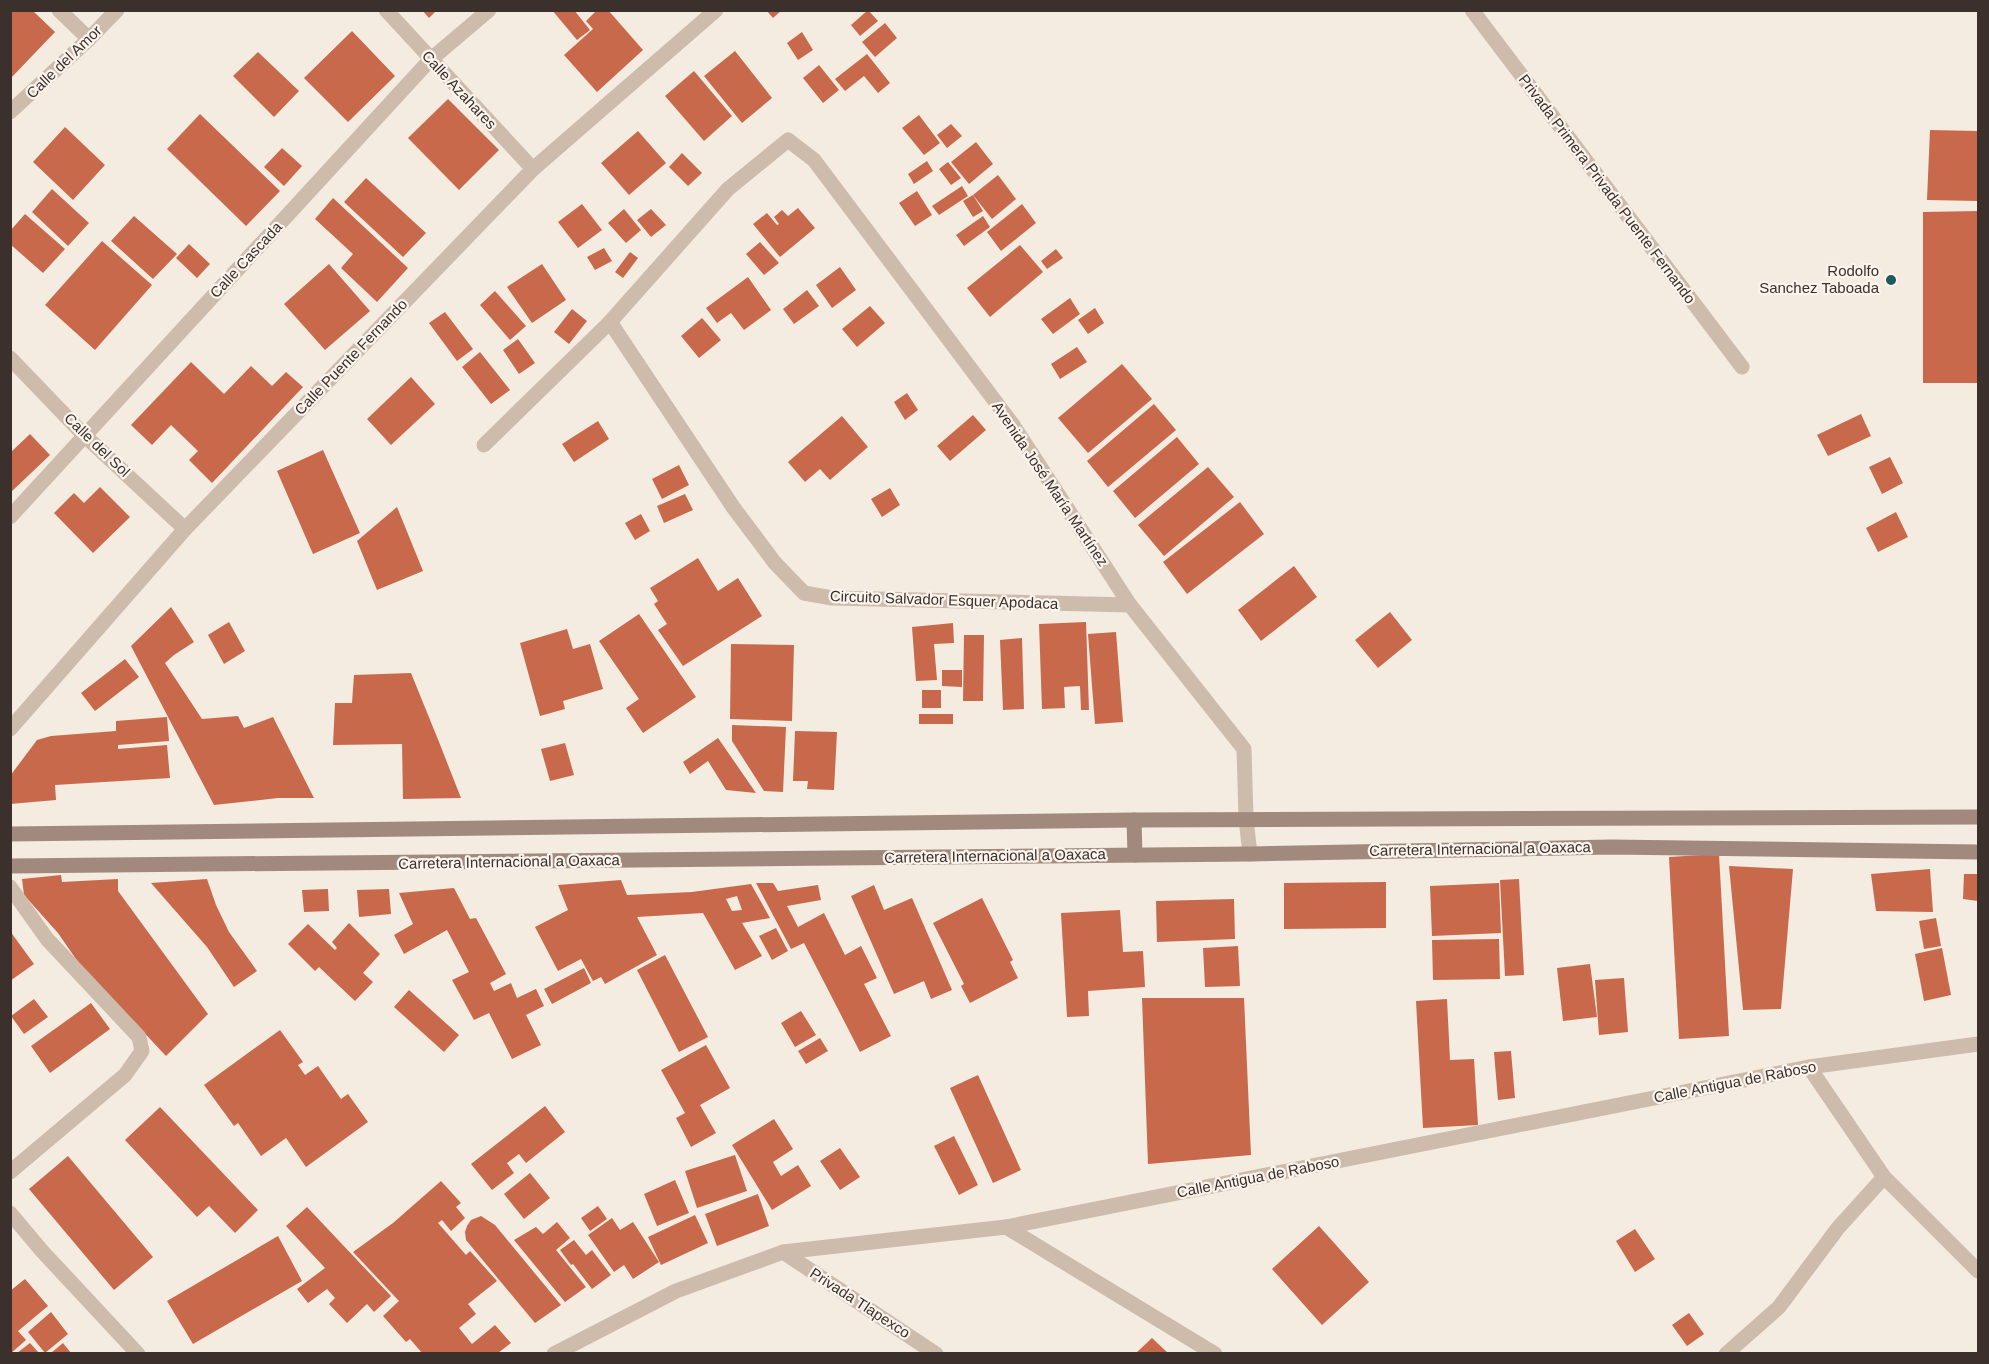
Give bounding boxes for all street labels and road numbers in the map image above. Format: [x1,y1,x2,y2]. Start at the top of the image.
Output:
street label: Calle del Amor [23,22,105,102]
street label: Calle Azahares [419,47,500,132]
street label: Privada Primera Privada Puente Fernando [1516,71,1699,307]
street label: Calle Cascada [206,218,286,301]
street label: Calle Puente Fernando [291,295,410,418]
street label: Avenida José María Martínez [989,398,1112,569]
street label: Calle del Sol [61,409,134,480]
street label: Circuito Salvador Esquer Apodaca [830,587,1059,612]
street label: Carretera Internacional a Oaxaca [1369,838,1592,859]
street label: Carretera Internacional a Oaxaca [884,845,1107,866]
street label: Carretera Internacional a Oaxaca [398,851,621,872]
street label: Calle Antigua de Raboso [1652,1057,1818,1106]
street label: Calle Antigua de Raboso [1175,1152,1341,1201]
street label: Privada Tlapexco [807,1264,913,1341]

